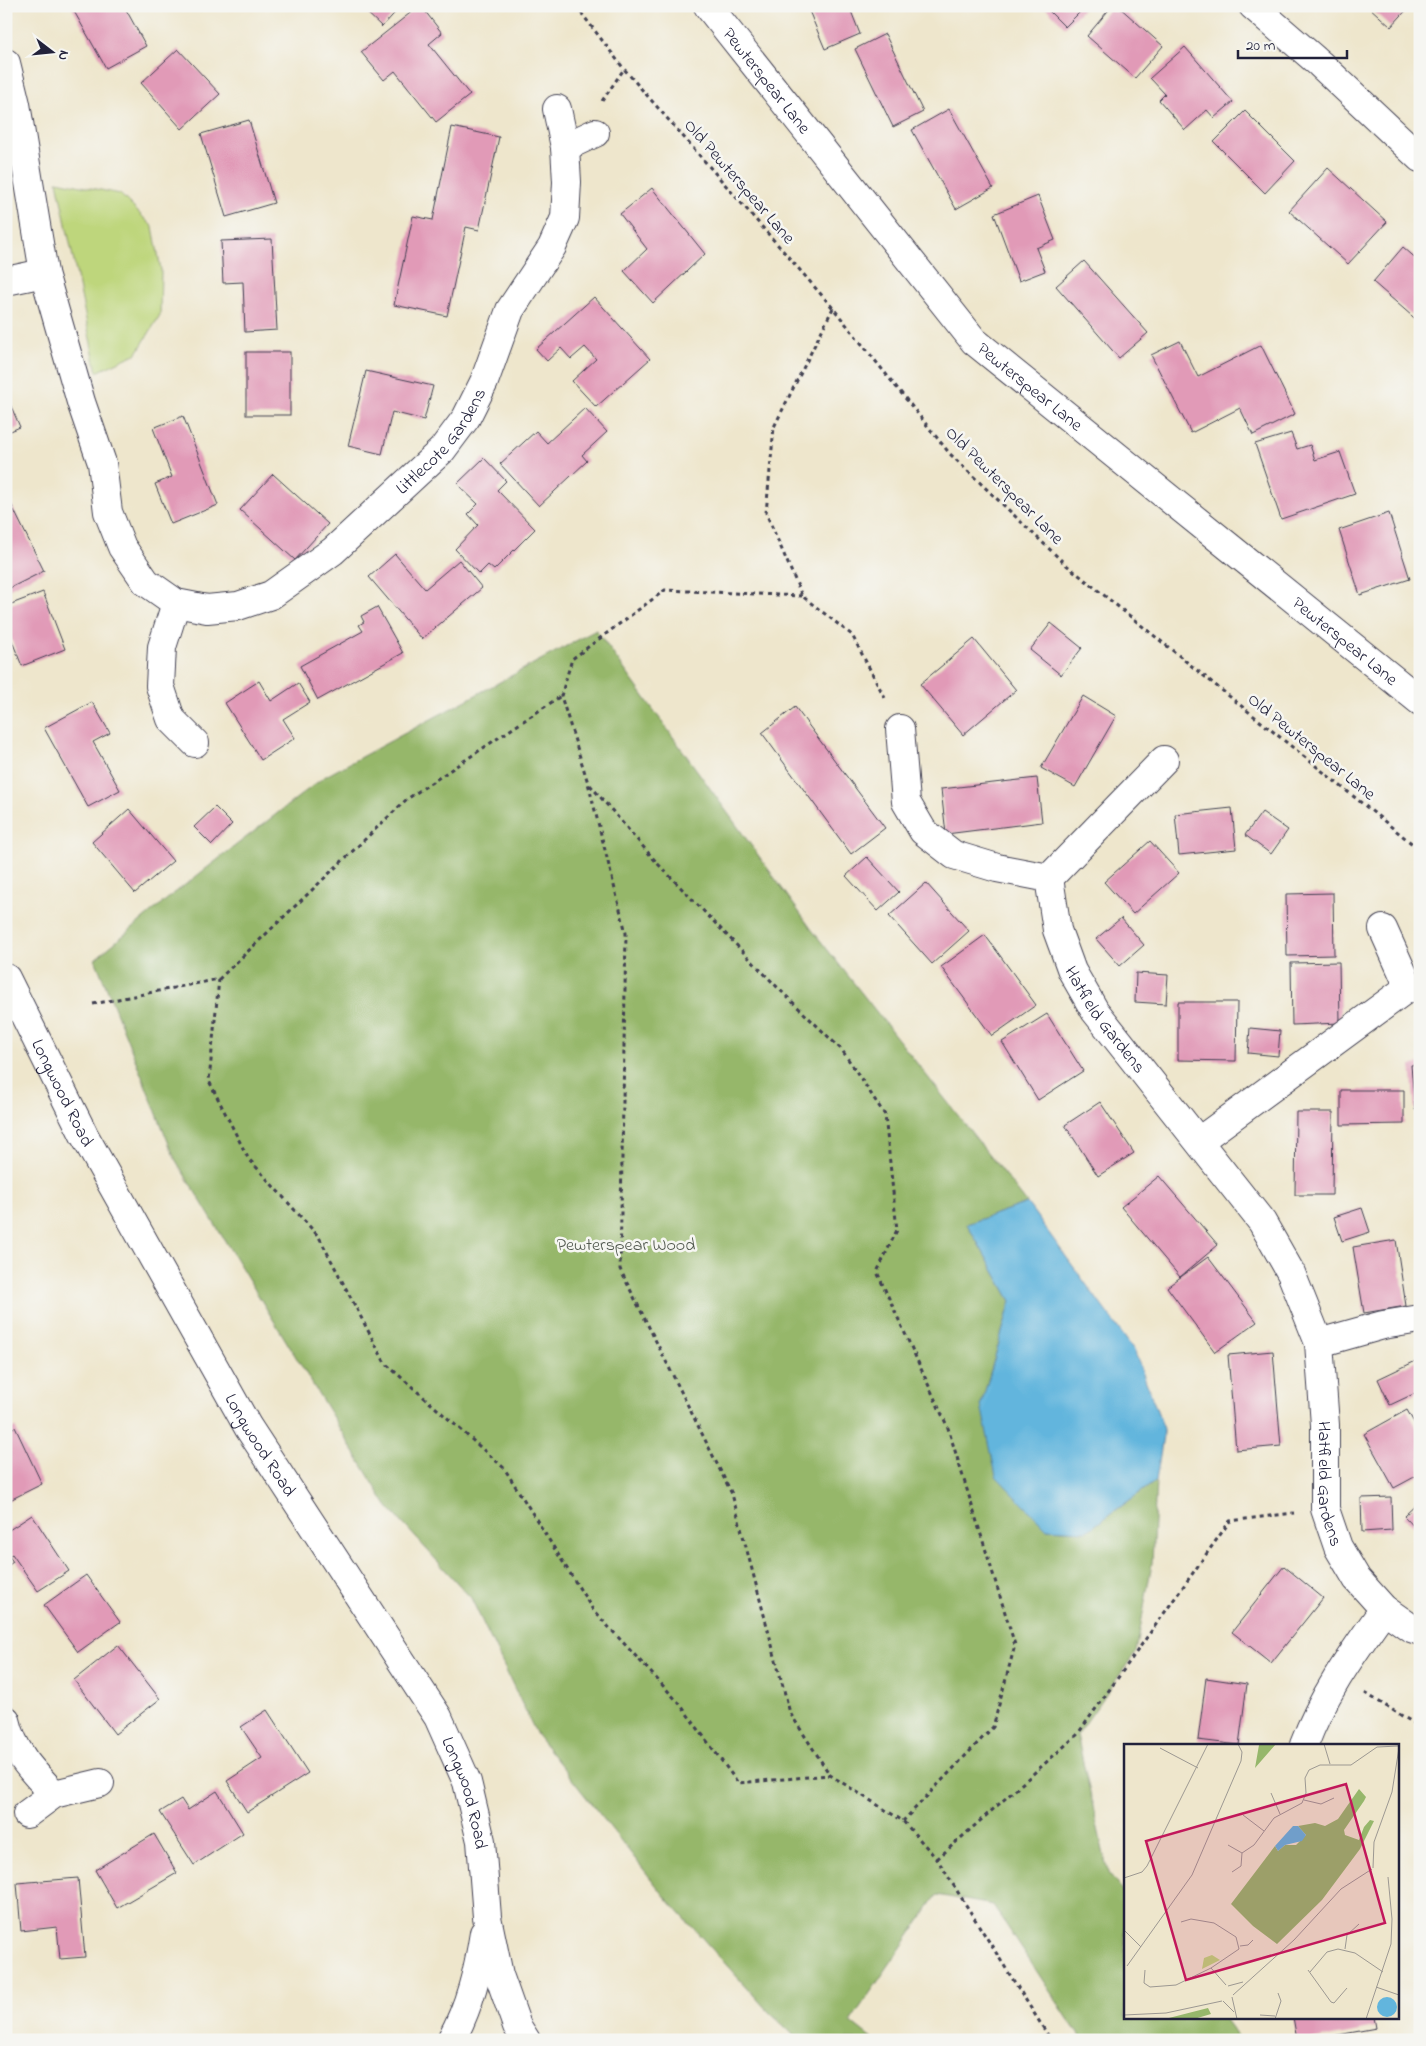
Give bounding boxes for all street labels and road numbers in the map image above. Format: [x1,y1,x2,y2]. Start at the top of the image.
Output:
street label: Pewterspear Lane [715,23,816,141]
street label: Old Pewterspear Lane [677,114,801,251]
street label: Pewterspear Lane [971,337,1088,439]
street label: Littlecote Gardens [391,384,494,502]
street label: Old Pewterspear Lane [938,421,1069,552]
street label: Pewterspear Lane [1286,592,1403,694]
street label: Old Pewterspear Lane [1241,688,1381,808]
street label: Hatfield Gardens [1057,962,1151,1080]
street label: Longwood Road [23,1035,99,1152]
street label: Longwood Road [217,1389,301,1502]
street label: Hatfield Gardens [1310,1421,1348,1550]
street label: Longwood Road [433,1733,493,1850]

